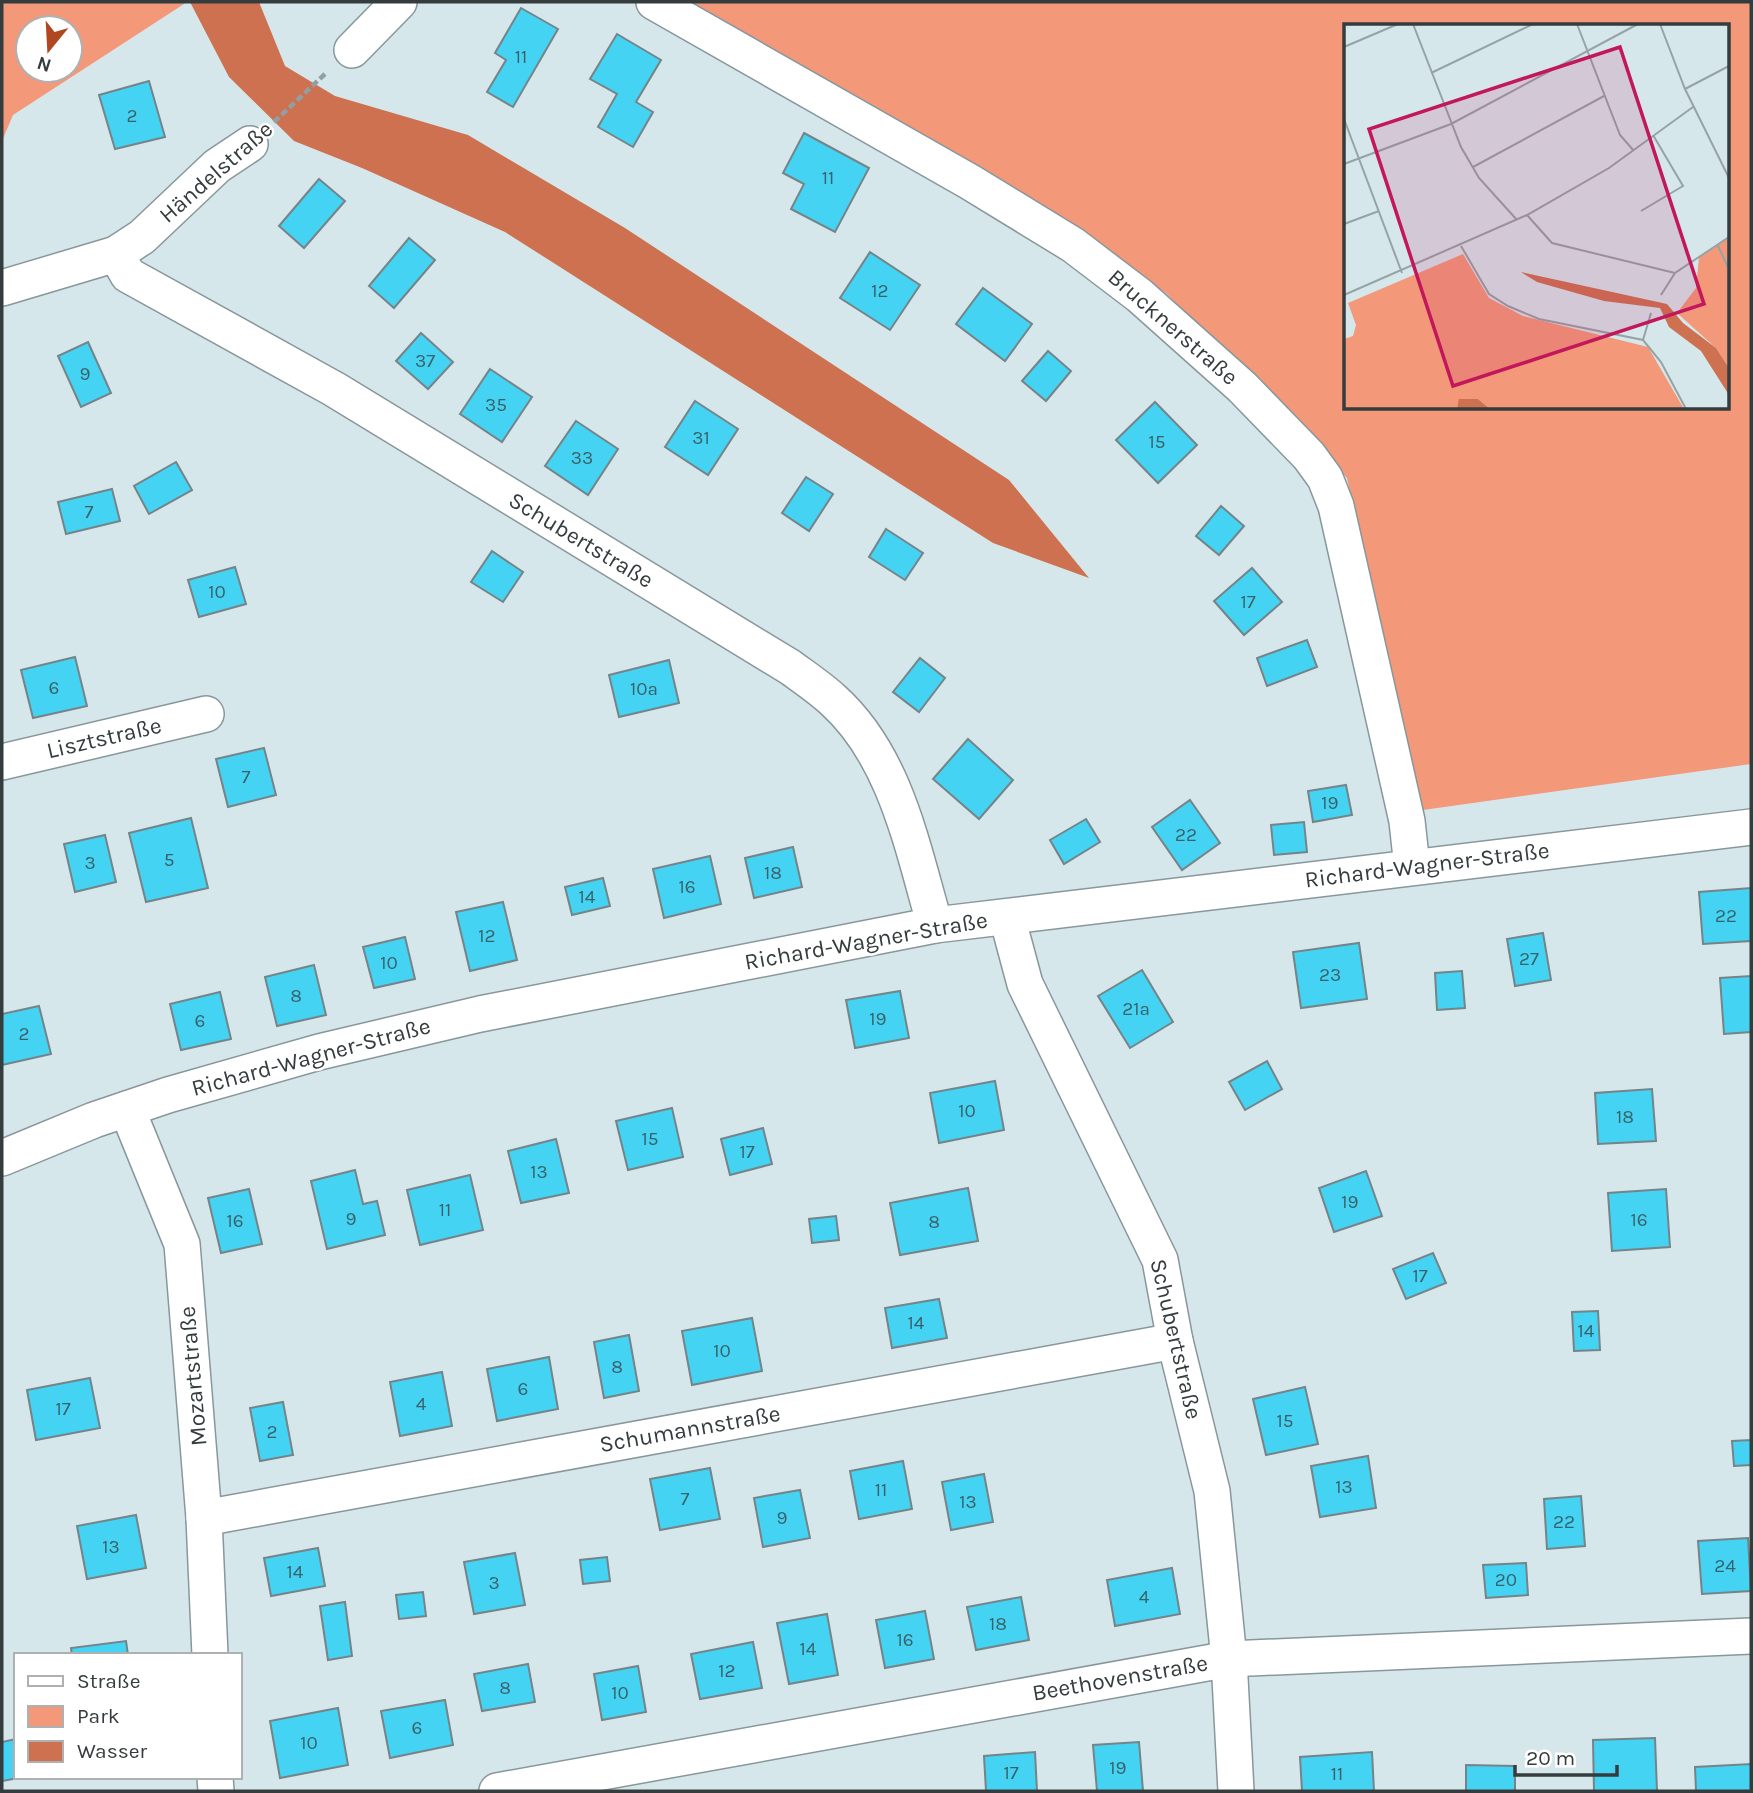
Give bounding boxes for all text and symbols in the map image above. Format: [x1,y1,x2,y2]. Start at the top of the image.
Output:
north arrow [14,14,84,84]
inset map [1344,24,1728,410]
house number: 11 [515,46,527,68]
text: N [34,52,54,77]
house number: 2 [126,105,138,127]
street label: Händelstraße [154,115,278,229]
house number: 11 [822,167,834,189]
street label: Brucknerstraße [1103,263,1243,391]
house number: 12 [871,280,889,302]
house number: 37 [415,350,435,372]
house number: 9 [79,363,91,385]
house number: 35 [485,394,507,416]
house number: 31 [692,427,710,449]
house number: 15 [1148,431,1166,453]
house number: 33 [571,447,593,469]
street label: Schubertstraße [504,486,658,594]
house number: 7 [85,501,94,523]
house number: 10 [208,581,226,603]
house number: 17 [1240,591,1256,613]
house number: 6 [49,677,59,699]
house number: 10a [630,678,658,700]
street label: Lisztstraße [44,712,164,764]
house number: 7 [242,766,251,788]
house number: 19 [1321,792,1339,814]
house number: 22 [1175,824,1197,846]
street label: Richard-Wagner-Straße [1303,837,1551,893]
house number: 5 [164,849,174,871]
house number: 3 [84,852,96,874]
house number: 18 [764,862,782,884]
house number: 16 [678,876,696,898]
house number: 14 [579,886,596,908]
house number: 22 [1715,905,1737,927]
street label: Richard-Wagner-Straße [742,906,990,976]
house number: 12 [478,925,496,947]
house number: 27 [1519,948,1539,970]
house number: 10 [380,952,398,974]
house number: 23 [1319,964,1341,986]
house number: 8 [290,985,302,1007]
house number: 21a [1122,998,1150,1020]
house number: 19 [869,1008,887,1030]
house number: 6 [195,1010,205,1032]
street label: Richard-Wagner-Straße [189,1012,433,1102]
house number: 2 [18,1023,30,1045]
house number: 10 [958,1100,976,1122]
house number: 18 [1616,1106,1634,1128]
house number: 15 [641,1128,659,1150]
house number: 17 [739,1141,755,1163]
house number: 13 [530,1161,548,1183]
house number: 19 [1341,1191,1359,1213]
house number: 11 [439,1199,451,1221]
house number: 9 [345,1208,357,1230]
house number: 16 [1630,1209,1648,1231]
house number: 16 [226,1210,244,1232]
house number: 8 [928,1211,940,1233]
street label: Schubertstraße [1144,1256,1208,1422]
house number: 17 [1412,1265,1428,1287]
street label: Mozartstraße [173,1305,213,1447]
house number: 14 [908,1312,925,1334]
house number: 14 [1578,1320,1595,1342]
house number: 10 [713,1340,731,1362]
house number: 8 [611,1356,623,1378]
house number: 6 [518,1378,528,1400]
house number: 4 [416,1393,427,1415]
house number: 17 [55,1398,71,1420]
street label: Schumannstraße [597,1400,783,1458]
house number: 15 [1276,1410,1294,1432]
house number: 2 [266,1421,278,1443]
house number: 13 [1335,1476,1353,1498]
house number: 11 [875,1479,887,1501]
house number: 7 [681,1488,690,1510]
house number: 13 [959,1491,977,1513]
house number: 9 [776,1507,788,1529]
house number: 22 [1553,1511,1575,1533]
house number: 13 [102,1536,120,1558]
house number: 24 [1714,1555,1736,1577]
house number: 14 [287,1561,304,1583]
house number: 20 [1495,1569,1517,1591]
house number: 3 [488,1572,500,1594]
house number: 4 [1139,1586,1150,1608]
house number: 18 [989,1613,1007,1635]
house number: 16 [896,1629,914,1651]
house number: 14 [800,1638,817,1660]
street label: Beethovenstraße [1030,1649,1210,1707]
legend [14,1653,242,1779]
house number: 12 [718,1660,736,1682]
text: Straße [77,1669,140,1693]
house number: 8 [499,1677,511,1699]
house number: 10 [611,1682,629,1704]
text: Park [77,1704,120,1728]
house number: 6 [412,1717,422,1739]
house number: 10 [300,1732,318,1754]
scale bar [1515,1734,1616,1778]
text: Wasser [77,1739,148,1763]
text: 20 m [1526,1746,1575,1770]
house number: 19 [1109,1757,1127,1779]
house number: 17 [1003,1762,1019,1784]
house number: 11 [1331,1763,1343,1785]

